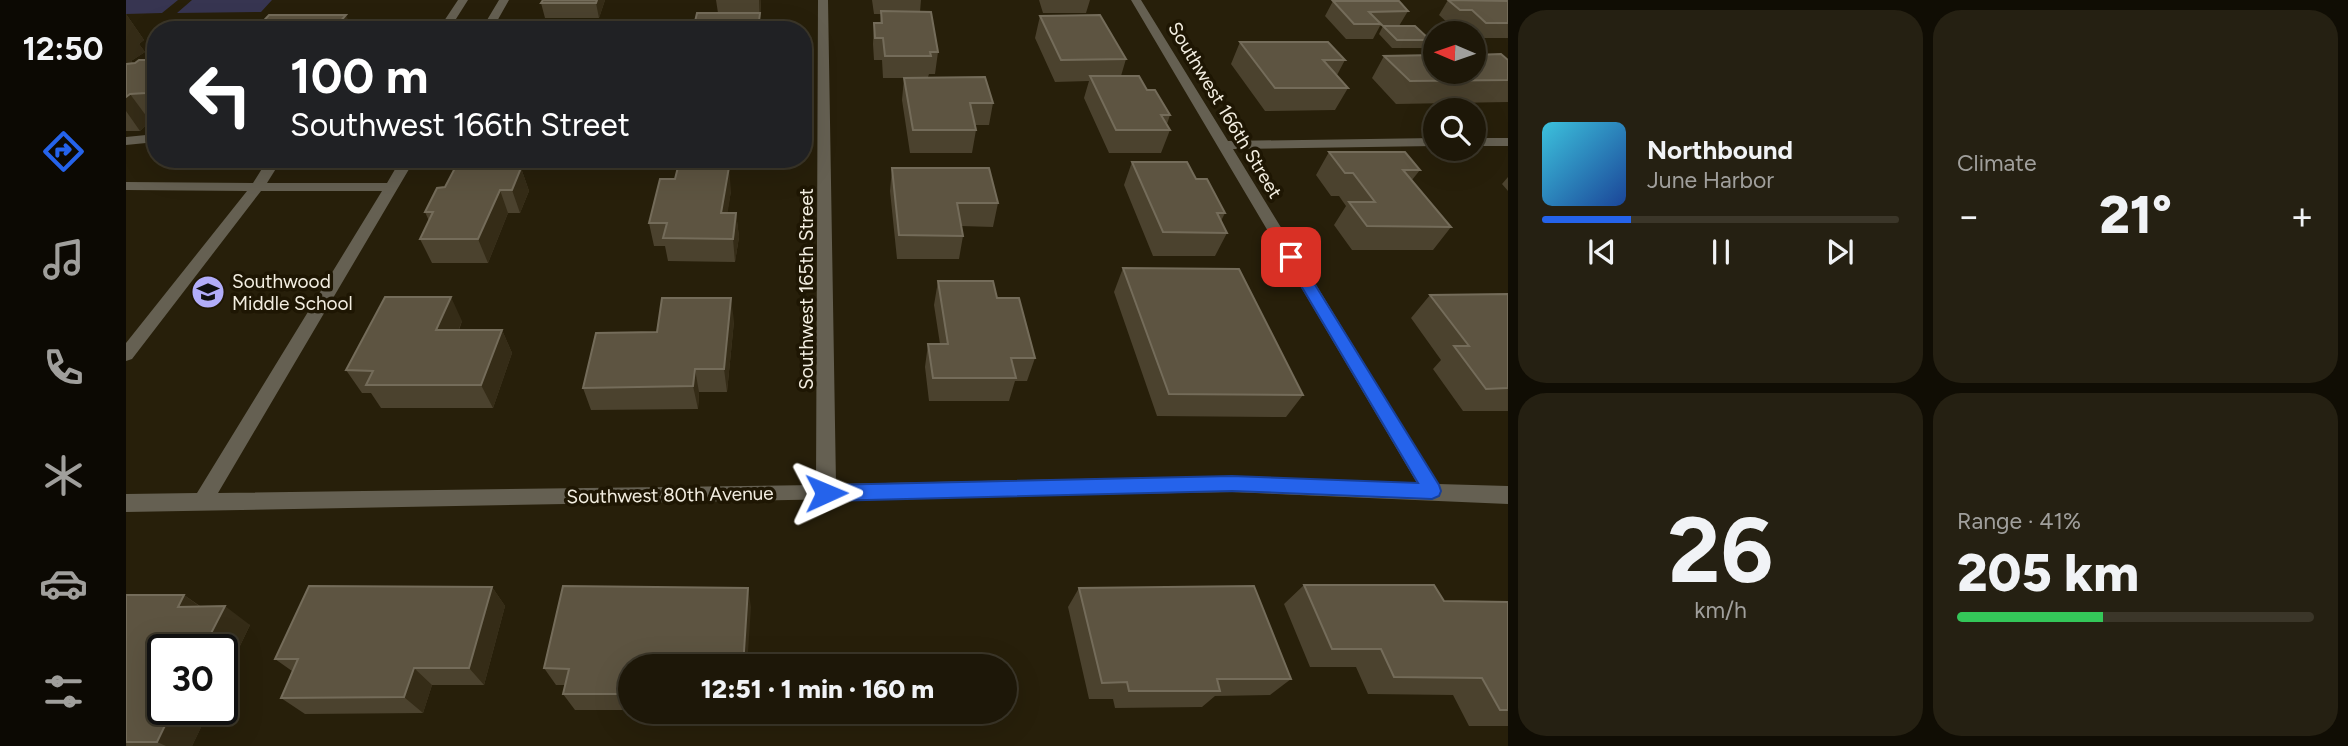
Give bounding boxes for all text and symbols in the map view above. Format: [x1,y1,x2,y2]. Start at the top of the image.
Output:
street label: Southwest 166th Street [1163,18,1287,202]
north arrow [1423,21,1486,84]
map controls [1423,21,1486,161]
text: 12:50 [23,30,104,68]
text: 100 m [290,46,429,105]
icon: left [175,49,266,140]
button: search [1423,98,1486,161]
text: Southwest 166th Street [290,106,630,144]
icon: directions [39,127,88,176]
text: Northbound [1647,134,1793,166]
text: Climate [1957,149,2036,177]
text: June Harbor [1647,166,1774,194]
text: 21° [2099,184,2172,246]
street label: Southwest 165th Street [795,188,818,390]
text: − [1957,193,1981,239]
text: + [2290,193,2314,239]
pin [1261,227,1321,287]
icon: previous [1583,233,1621,271]
icon: pause [1702,233,1740,271]
icon: next [1821,233,1859,271]
icon: music [39,235,88,284]
icon: arrive [1272,238,1310,276]
place label: Southwood Middle School [232,270,353,315]
school or university icon: Southwood Middle School [189,273,227,311]
icon: phone [39,343,88,392]
icon: climate [39,451,88,500]
position arrow [789,456,863,530]
street label: Southwest 80th Avenue [566,482,774,508]
text: 26 [1668,496,1773,605]
text: Range · 41% [1957,507,2081,535]
text: 205 km [1957,542,2139,604]
icon: car [39,559,88,608]
text: km/h [1694,596,1747,624]
speed limit sign: 30 [147,634,238,725]
icon: filters [39,667,88,716]
text: 12:51 · 1 min · 160 m [701,673,934,705]

